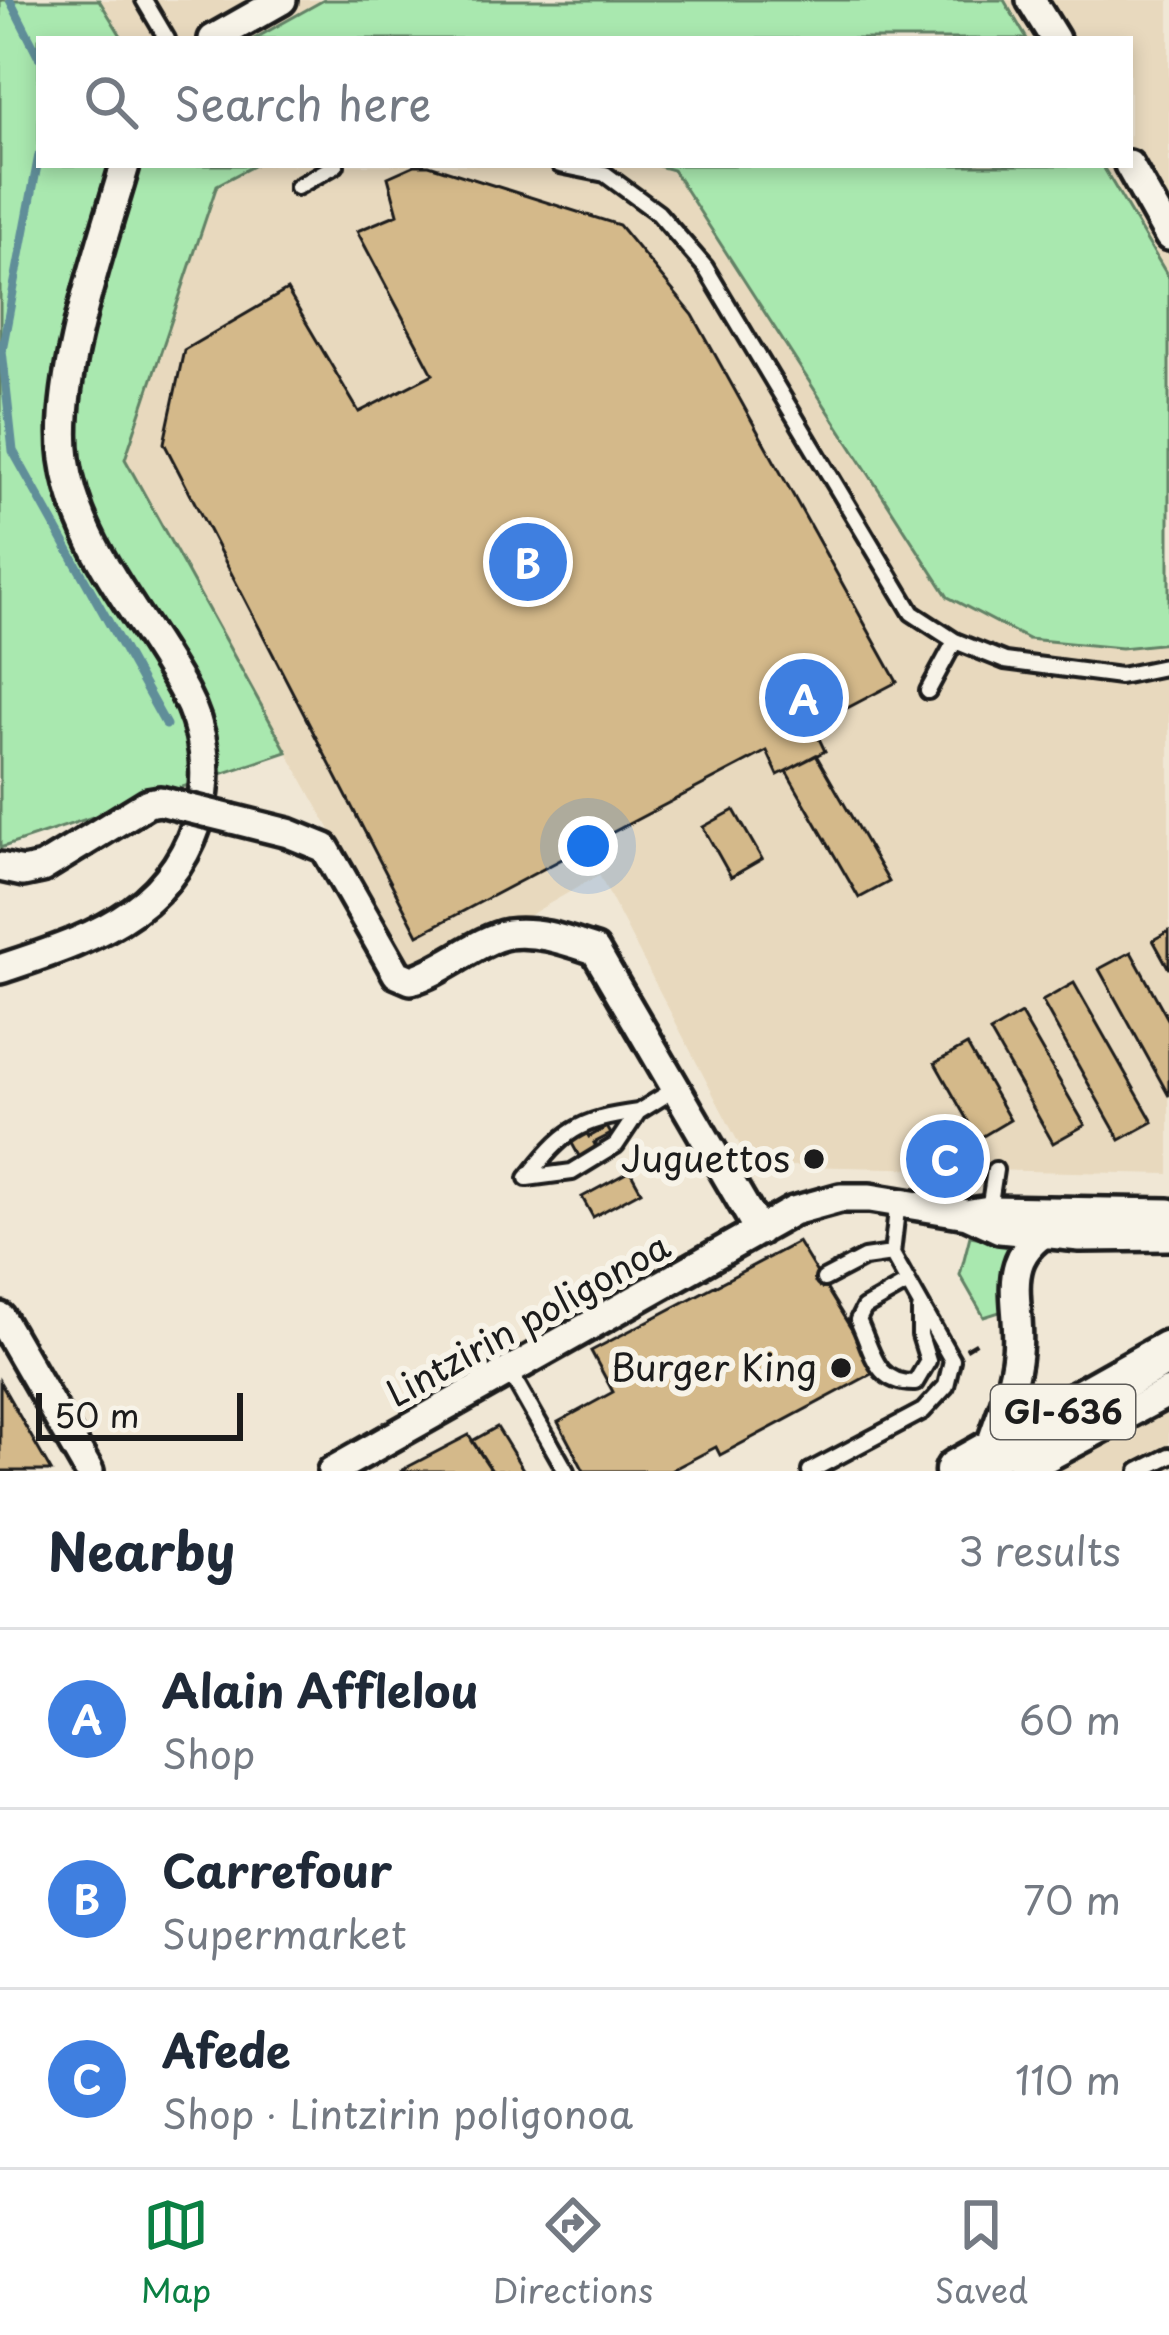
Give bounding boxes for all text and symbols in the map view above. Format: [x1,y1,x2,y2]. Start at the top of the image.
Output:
search box [36,36,1133,168]
text: Search here [174,68,431,136]
icon: search [78,69,144,135]
pin: B [489,517,567,607]
pin: A [765,653,843,743]
your location [558,816,618,876]
pin: C [906,1114,984,1204]
place label: Juguettos [621,1130,790,1184]
marker: Juguettos [801,1146,827,1172]
street label: Lintzirin poligonoa [375,1217,679,1419]
place label: Burger King [611,1339,817,1393]
marker: Burger King [828,1355,854,1381]
road number: GI-636 [991,1385,1135,1439]
scale bar [36,1387,243,1440]
text: 50 m [54,1389,140,1439]
text: Nearby [48,1511,235,1588]
text: 3 results [958,1520,1121,1579]
text: Alain Afflelou [162,1655,479,1723]
text: A [72,1689,102,1748]
text: 60 m [1019,1689,1121,1748]
text: Shop [162,1723,255,1782]
text: Carrefour [162,1835,392,1903]
text: B [74,1869,100,1928]
text: 70 m [1023,1869,1121,1928]
text: Supermarket [162,1903,407,1962]
text: Afede [162,2015,291,2083]
text: C [72,2049,102,2108]
text: 110 m [1015,2049,1121,2108]
text: Shop · Lintzirin poligonoa [162,2083,633,2142]
tab: Map [141,2192,211,2314]
tab: Directions [493,2192,653,2314]
tab: Saved [935,2192,1028,2314]

